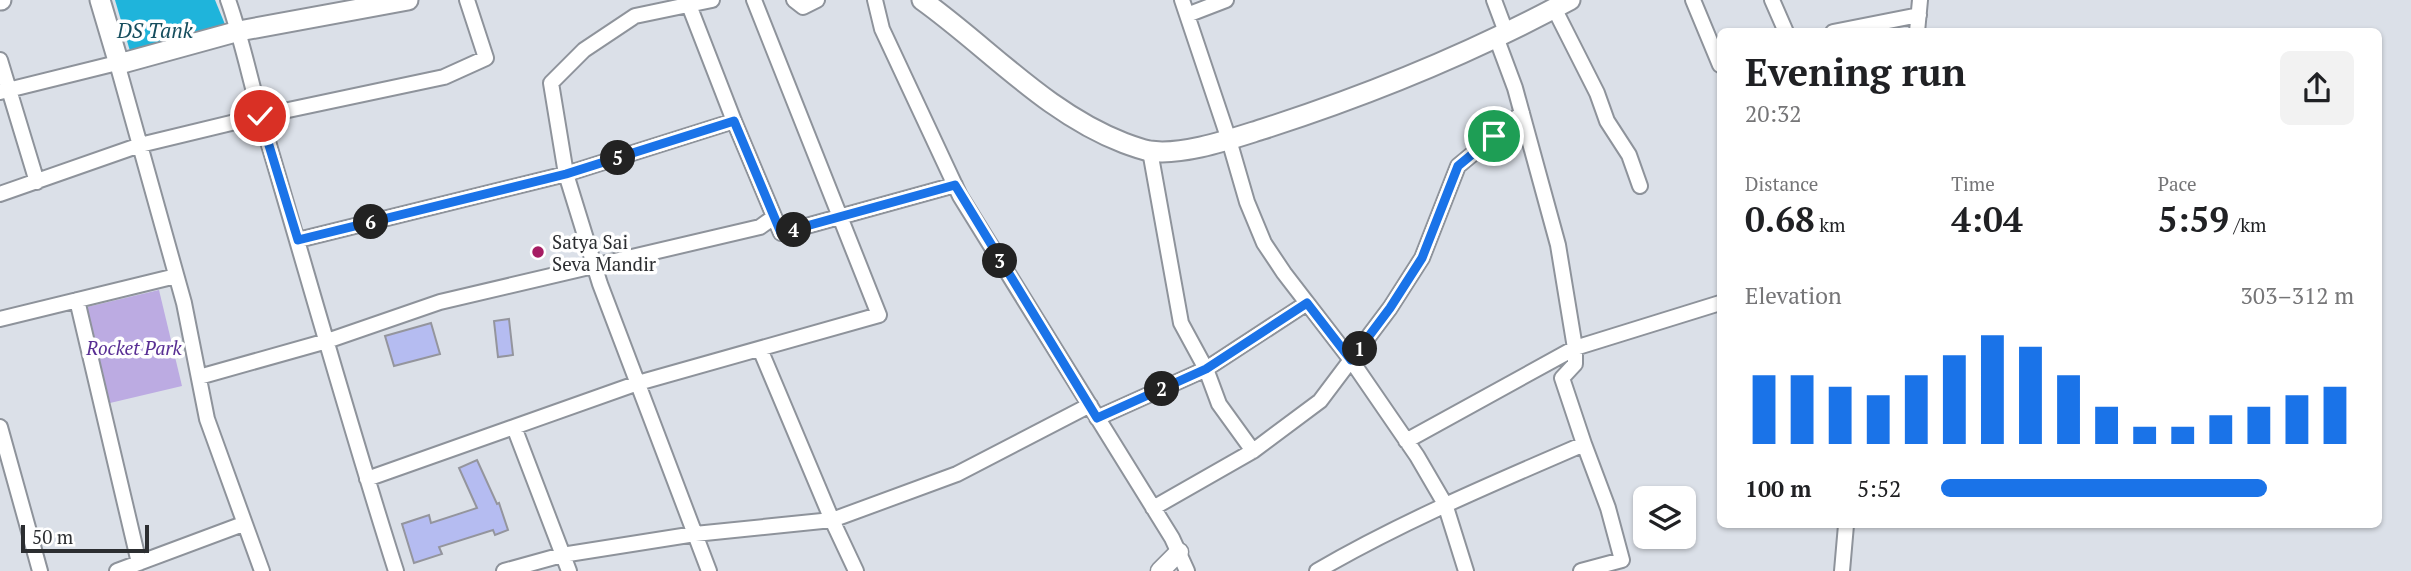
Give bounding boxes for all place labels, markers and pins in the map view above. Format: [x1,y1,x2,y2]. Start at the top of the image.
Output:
pin [230,86,290,146]
pin [1464,106,1524,166]
pin: 5 [600,140,636,176]
pin: 6 [354,204,388,240]
pin: 4 [776,212,812,247]
place label: Satya Sai Seva Mandir [552,229,657,276]
marker: Satya Sai Seva Mandir [530,244,546,260]
pin: 3 [982,244,1018,278]
pin: 1 [1342,332,1378,366]
pin: 2 [1144,372,1180,406]

